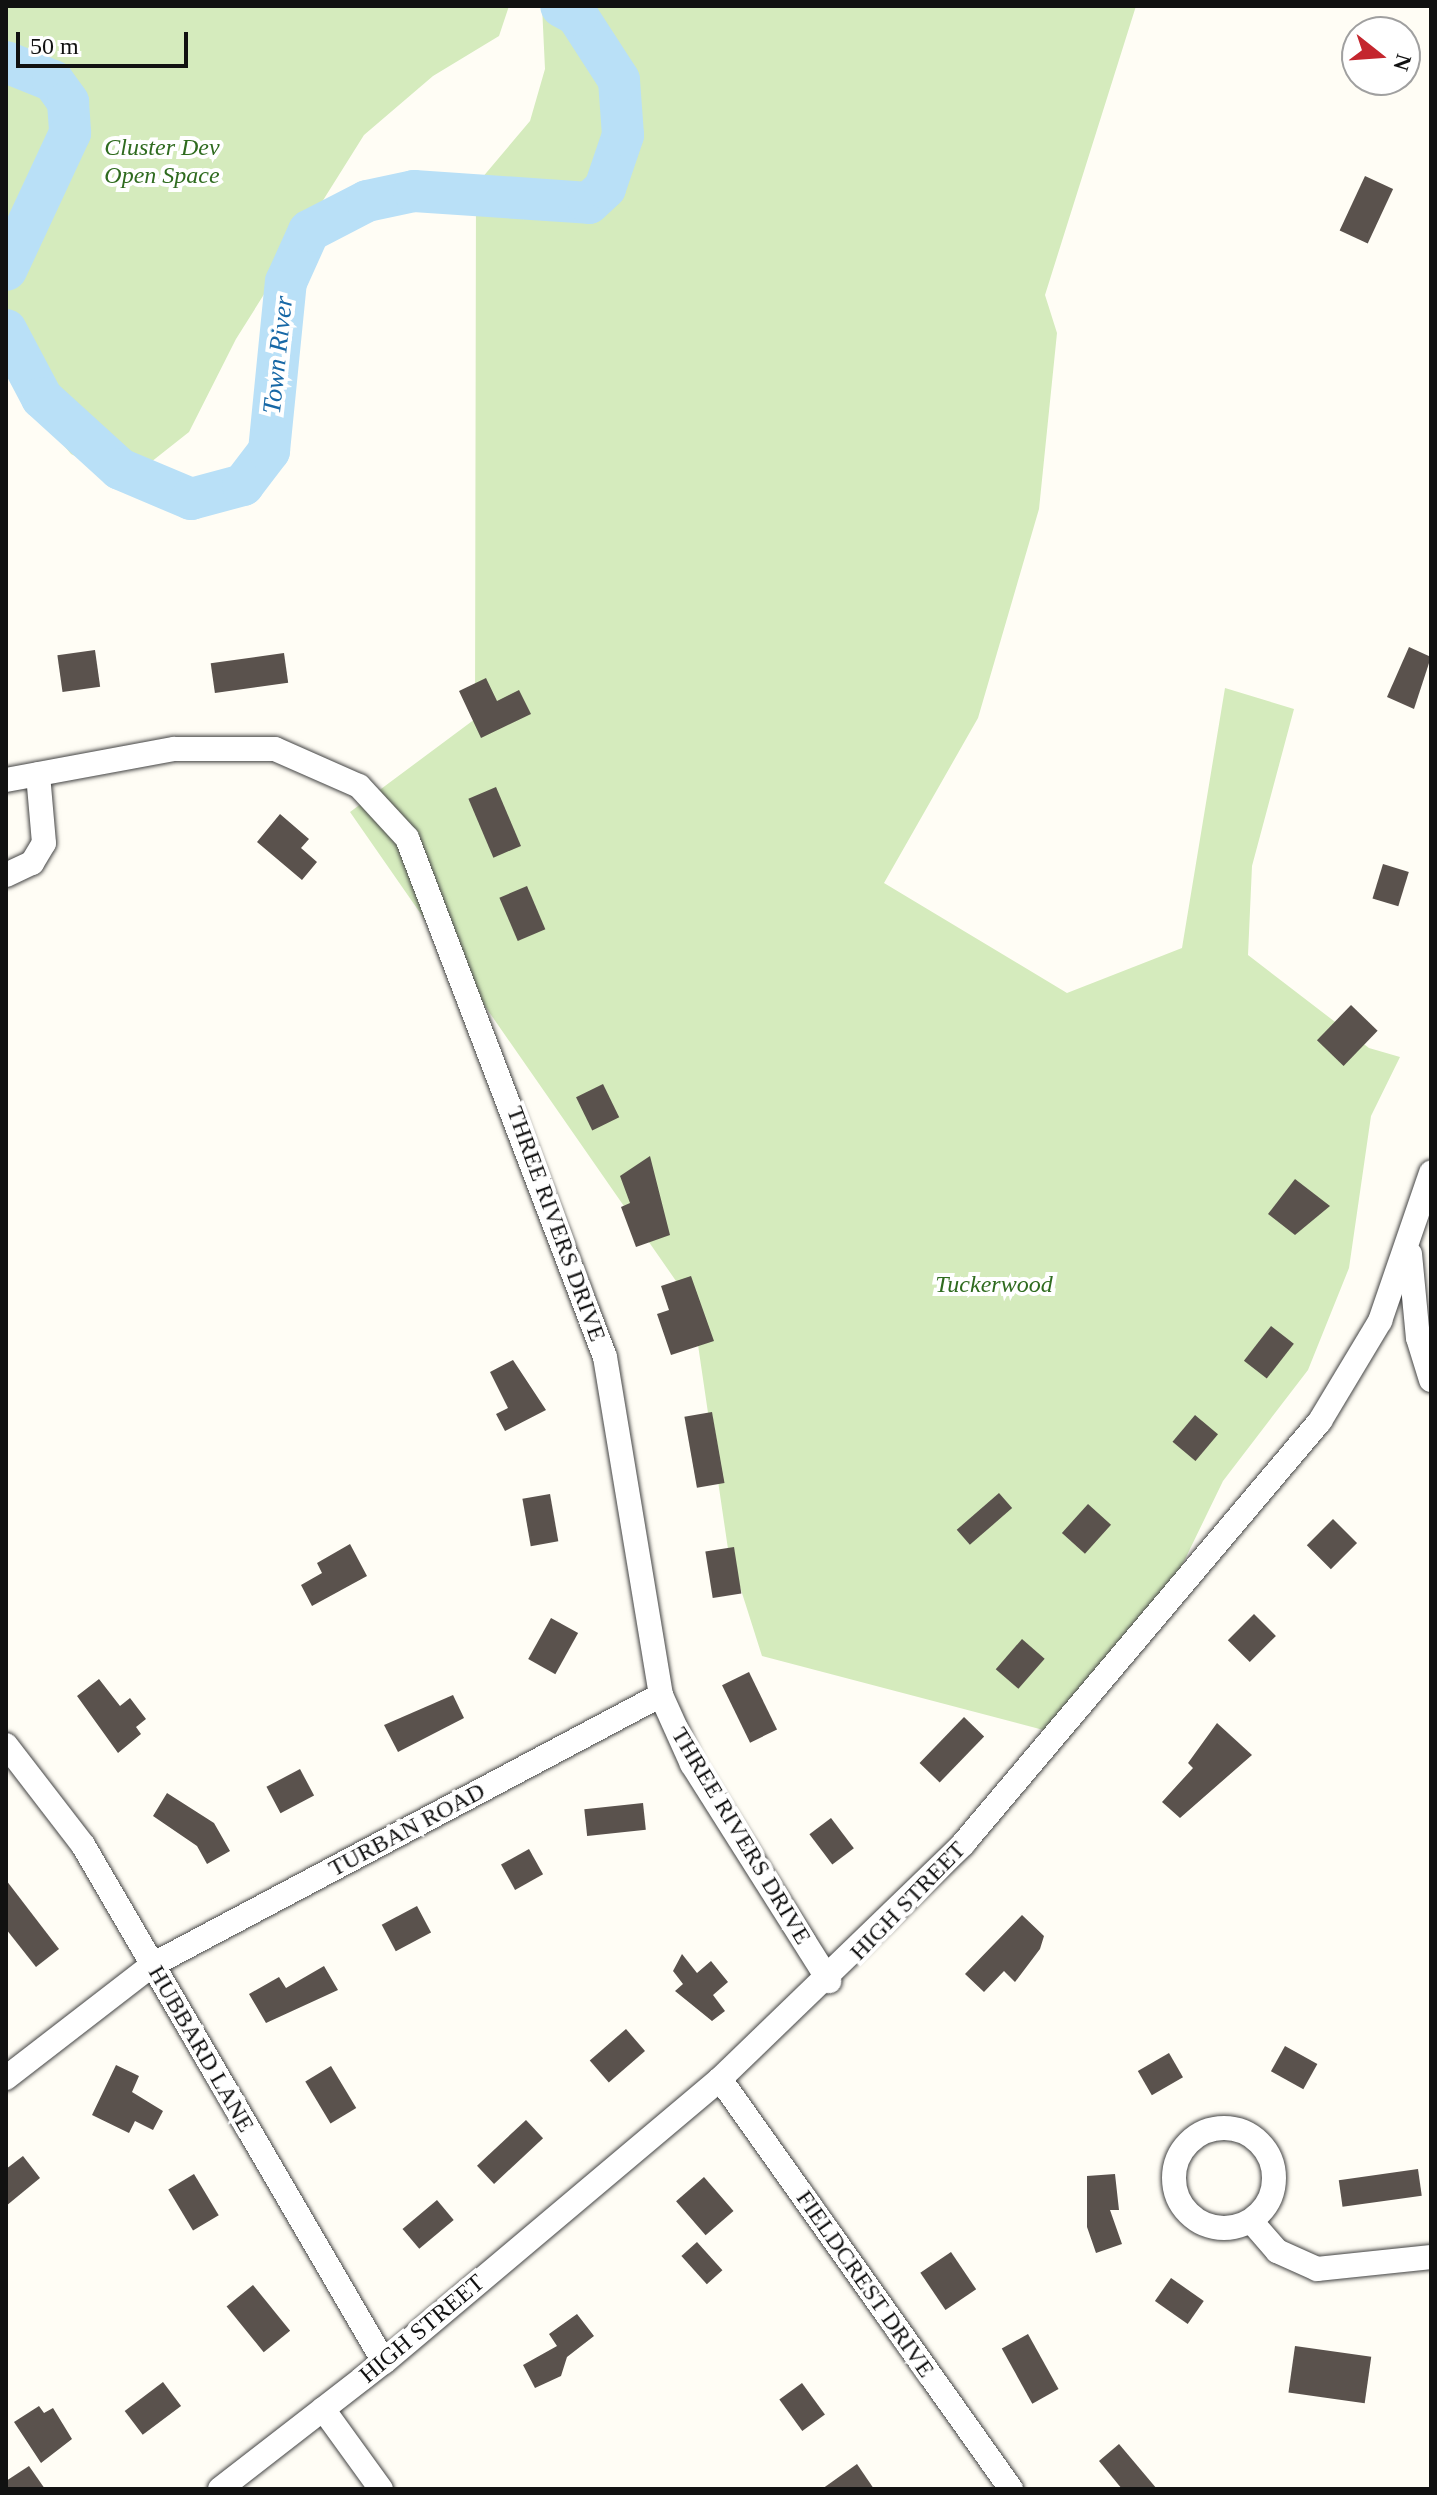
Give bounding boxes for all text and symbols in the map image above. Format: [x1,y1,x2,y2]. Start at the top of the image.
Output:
scale bar [20,16,192,66]
north arrow [1341,16,1421,96]
text: 50 m [30,33,79,59]
text: N [1388,51,1417,74]
park label: Cluster Dev Open Space [104,134,220,190]
water label: Town River [256,295,300,415]
street label: THREE RIVERS DRIVE [500,1103,612,1345]
park label: Tuckerwood [935,1271,1053,1299]
street label: THREE RIVERS DRIVE [665,1722,817,1950]
street label: TURBAN ROAD [324,1777,490,1883]
street label: HIGH STREET [844,1836,972,1966]
street label: HUBBARD LANE [142,1961,260,2137]
street label: FIELDCREST DRIVE [790,2185,940,2383]
street label: HIGH STREET [354,2268,490,2390]

